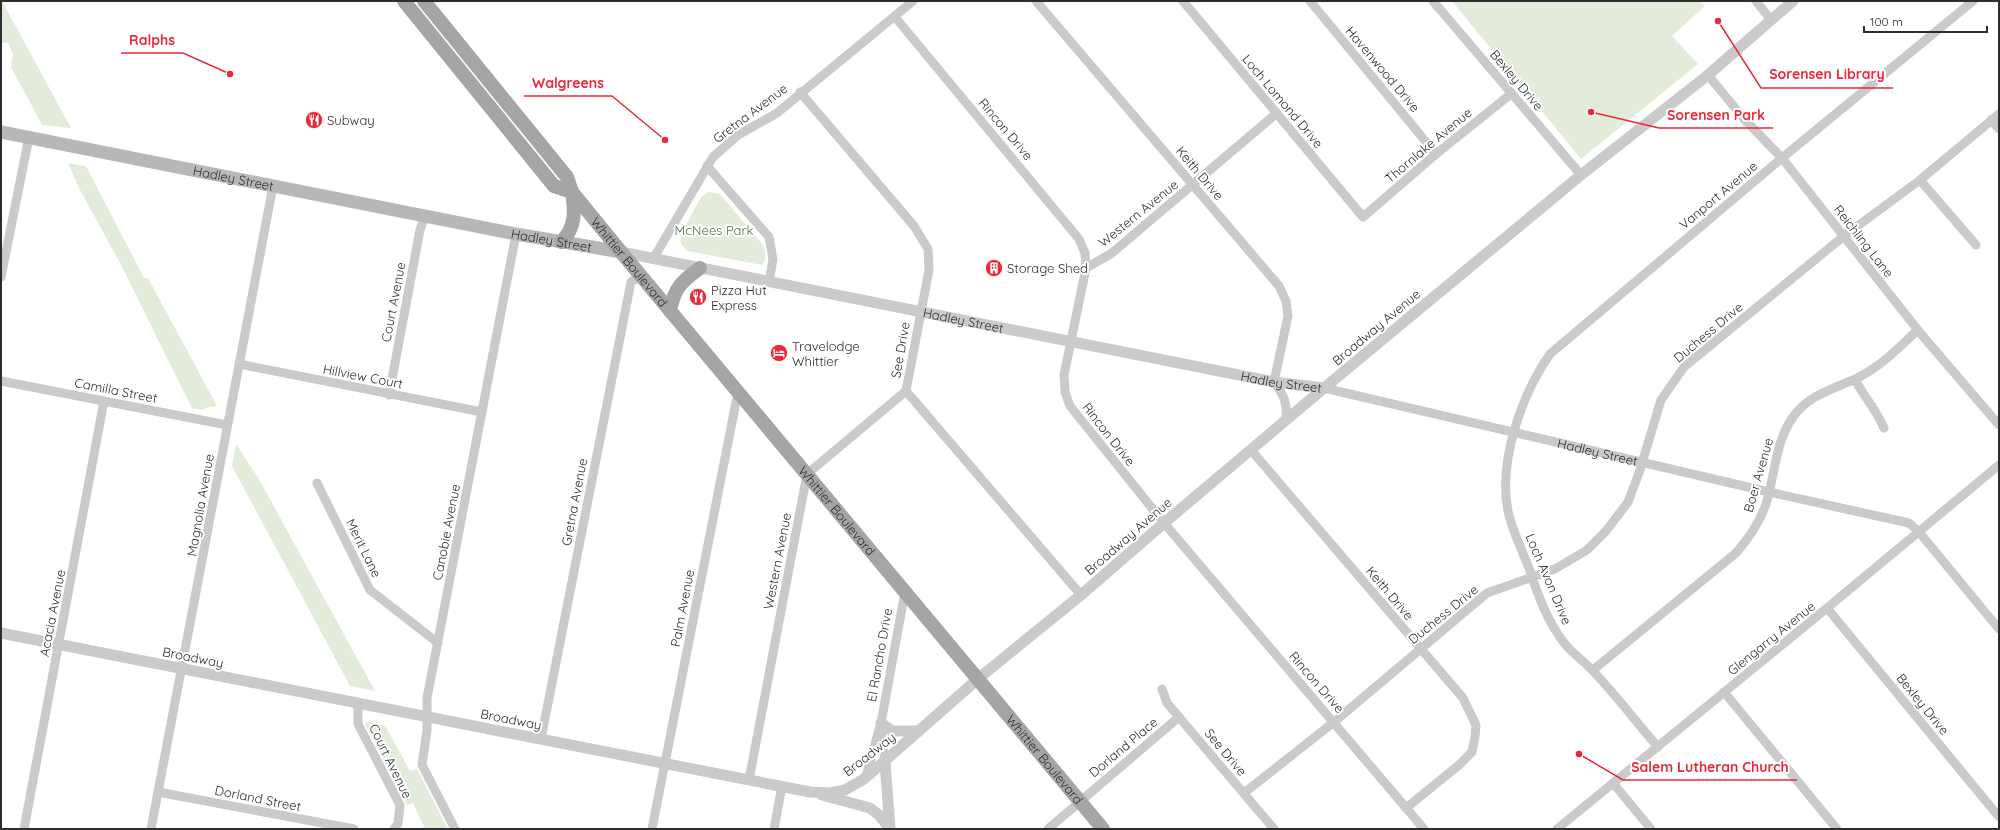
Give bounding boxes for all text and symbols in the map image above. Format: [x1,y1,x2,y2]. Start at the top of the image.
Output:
scale bar [1864,8,1987,34]
text: 100 m [1870,14,1903,29]
street label: Havenwood Drive [1342,23,1424,115]
callout: Ralphs [121,27,183,53]
text: Ralphs [129,31,175,49]
street label: Bexley Drive [1487,46,1547,114]
street label: Loch Lomond Drive [1239,51,1327,151]
callout: Sorensen Library [1761,62,1893,88]
text: Sorensen Library [1769,65,1885,83]
callout: Walgreens [524,70,612,96]
text: Walgreens [532,74,604,92]
street label: Gretna Avenue [710,80,790,146]
street label: Rincon Drive [975,95,1037,163]
callout: Sorensen Park [1659,102,1773,128]
street label: Thornlake Avenue [1381,104,1475,186]
text: Sorensen Park [1667,106,1765,124]
restaurant icon: Subway [304,110,324,130]
place label: Subway [327,112,375,128]
street label: Keith Drive [1173,143,1227,203]
street label: Vanport Avenue [1676,158,1760,232]
street label: Hadley Street [192,162,275,194]
street label: Western Avenue [1095,176,1181,250]
street label: Reichling Lane [1831,202,1897,280]
street label: Whittier Boulevard [588,214,671,310]
park label: McNees Park [675,222,753,238]
street label: Hadley Street [510,225,593,255]
building icon: Storage Shed [984,258,1004,278]
place label: Storage Shed [1007,260,1088,276]
street label: Court Avenue [377,261,409,343]
place label: Pizza Hut Express [711,282,767,313]
street label: Broadway Avenue [1329,286,1423,368]
restaurant icon: Pizza Hut Express [688,287,708,307]
street label: Duchess Drive [1670,298,1746,366]
street label: Hadley Street [922,304,1005,336]
street label: See Drive [887,321,913,379]
place label: Travelodge Whittier [792,338,860,369]
hotel icon: Travelodge Whittier [769,343,789,363]
street label: Hillview Court [322,360,404,392]
street label: Hadley Street [1239,368,1323,396]
street label: Camilla Street [73,374,159,406]
street label: Rincon Drive [1079,399,1139,469]
street label: Hadley Street [1556,435,1639,469]
street label: Boer Avenue [1740,436,1776,514]
street label: Magnolia Avenue [183,453,217,557]
street label: Gretna Avenue [558,457,590,547]
street label: Whittier Boulevard [795,463,879,559]
street label: Canobie Avenue [429,482,463,582]
street label: Broadway Avenue [1081,494,1175,578]
street label: Western Avenue [760,511,794,611]
street label: Merit Lane [343,516,385,580]
street label: Loch Avon Drive [1523,531,1575,627]
street label: Keith Drive [1363,563,1417,623]
street label: Acacia Avenue [36,568,68,658]
street label: Palm Avenue [667,568,697,648]
street label: Duchess Drive [1405,581,1481,647]
street label: Glengarry Avenue [1724,598,1818,678]
street label: El Rancho Drive [863,607,895,703]
street label: Broadway [161,643,225,671]
street label: Rincon Drive [1286,648,1348,716]
street label: Bexley Drive [1893,670,1953,738]
street label: Broadway [479,705,543,733]
street label: Whittier Boulevard [1003,711,1087,807]
street label: Dorland Place [1085,714,1161,780]
street label: Court Avenue [366,721,416,801]
street label: See Drive [1202,725,1250,779]
street label: Broadway [840,729,898,779]
callout: Salem Lutheran Church [1623,754,1797,780]
text: Salem Lutheran Church [1631,758,1789,776]
street label: Dorland Street [213,782,303,814]

